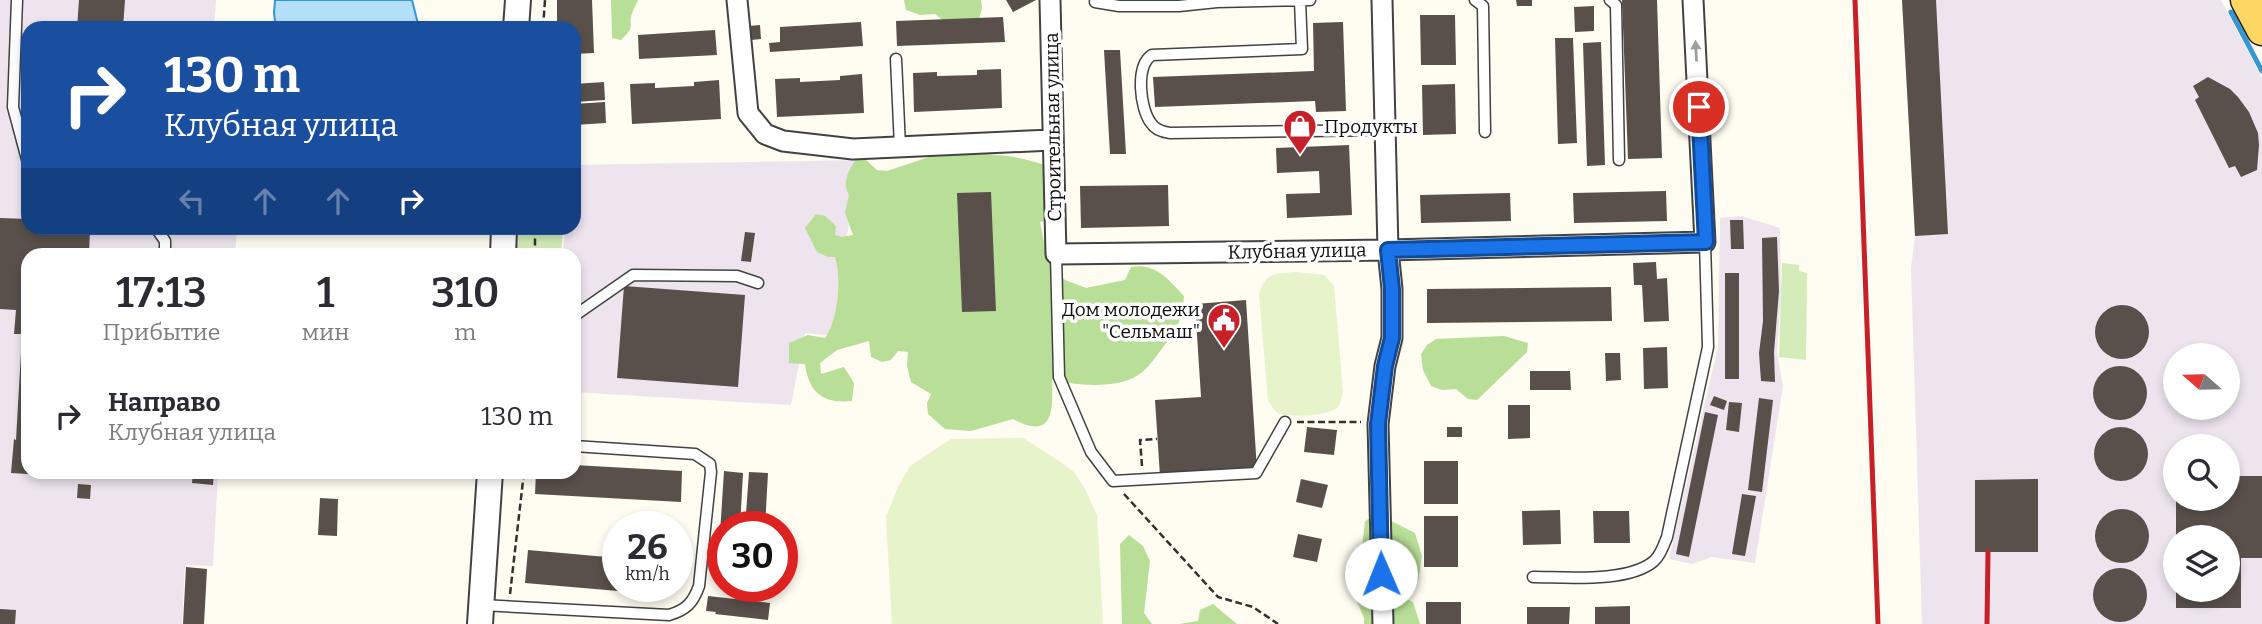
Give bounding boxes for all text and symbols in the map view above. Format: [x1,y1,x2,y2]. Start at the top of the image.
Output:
street label: Строительная улица [1040,32,1066,222]
one-way arrow [1690,40,1701,62]
text: 130 m [164,46,300,105]
icon: right [49,49,140,140]
pin [1669,77,1729,137]
icon: arrive [1680,88,1718,126]
text: Клубная улица [164,106,398,144]
shop icon: Продукты [1281,107,1319,156]
place label: Продукты [1324,115,1418,138]
icon: left [173,182,211,220]
icon: ahead [246,182,284,220]
icon: ahead [319,182,357,220]
icon: right [392,182,430,220]
street label: Клубная улица [1227,238,1367,264]
text: 17:13 [116,268,207,318]
text: 1 [317,268,334,318]
text: 310 [431,268,500,318]
place label: Дом молодежи "Сельмаш" [1062,298,1200,343]
public building icon: Дом молодежи "Сельмаш" [1205,301,1243,350]
text: Прибытие [102,318,220,346]
text: мин [302,318,349,346]
text: m [454,318,476,346]
north arrow [2163,343,2240,420]
map controls [2163,343,2240,602]
text: Направо [108,387,221,418]
icon: right [49,397,87,435]
text: 130 m [481,401,553,432]
text: Клубная улица [108,418,276,446]
button: search [2163,434,2240,511]
speed limit sign: 30 [707,511,798,602]
button: layers [2163,525,2240,602]
text: 26 [627,526,668,568]
position arrow [1344,537,1418,611]
text: km/h [625,563,670,585]

